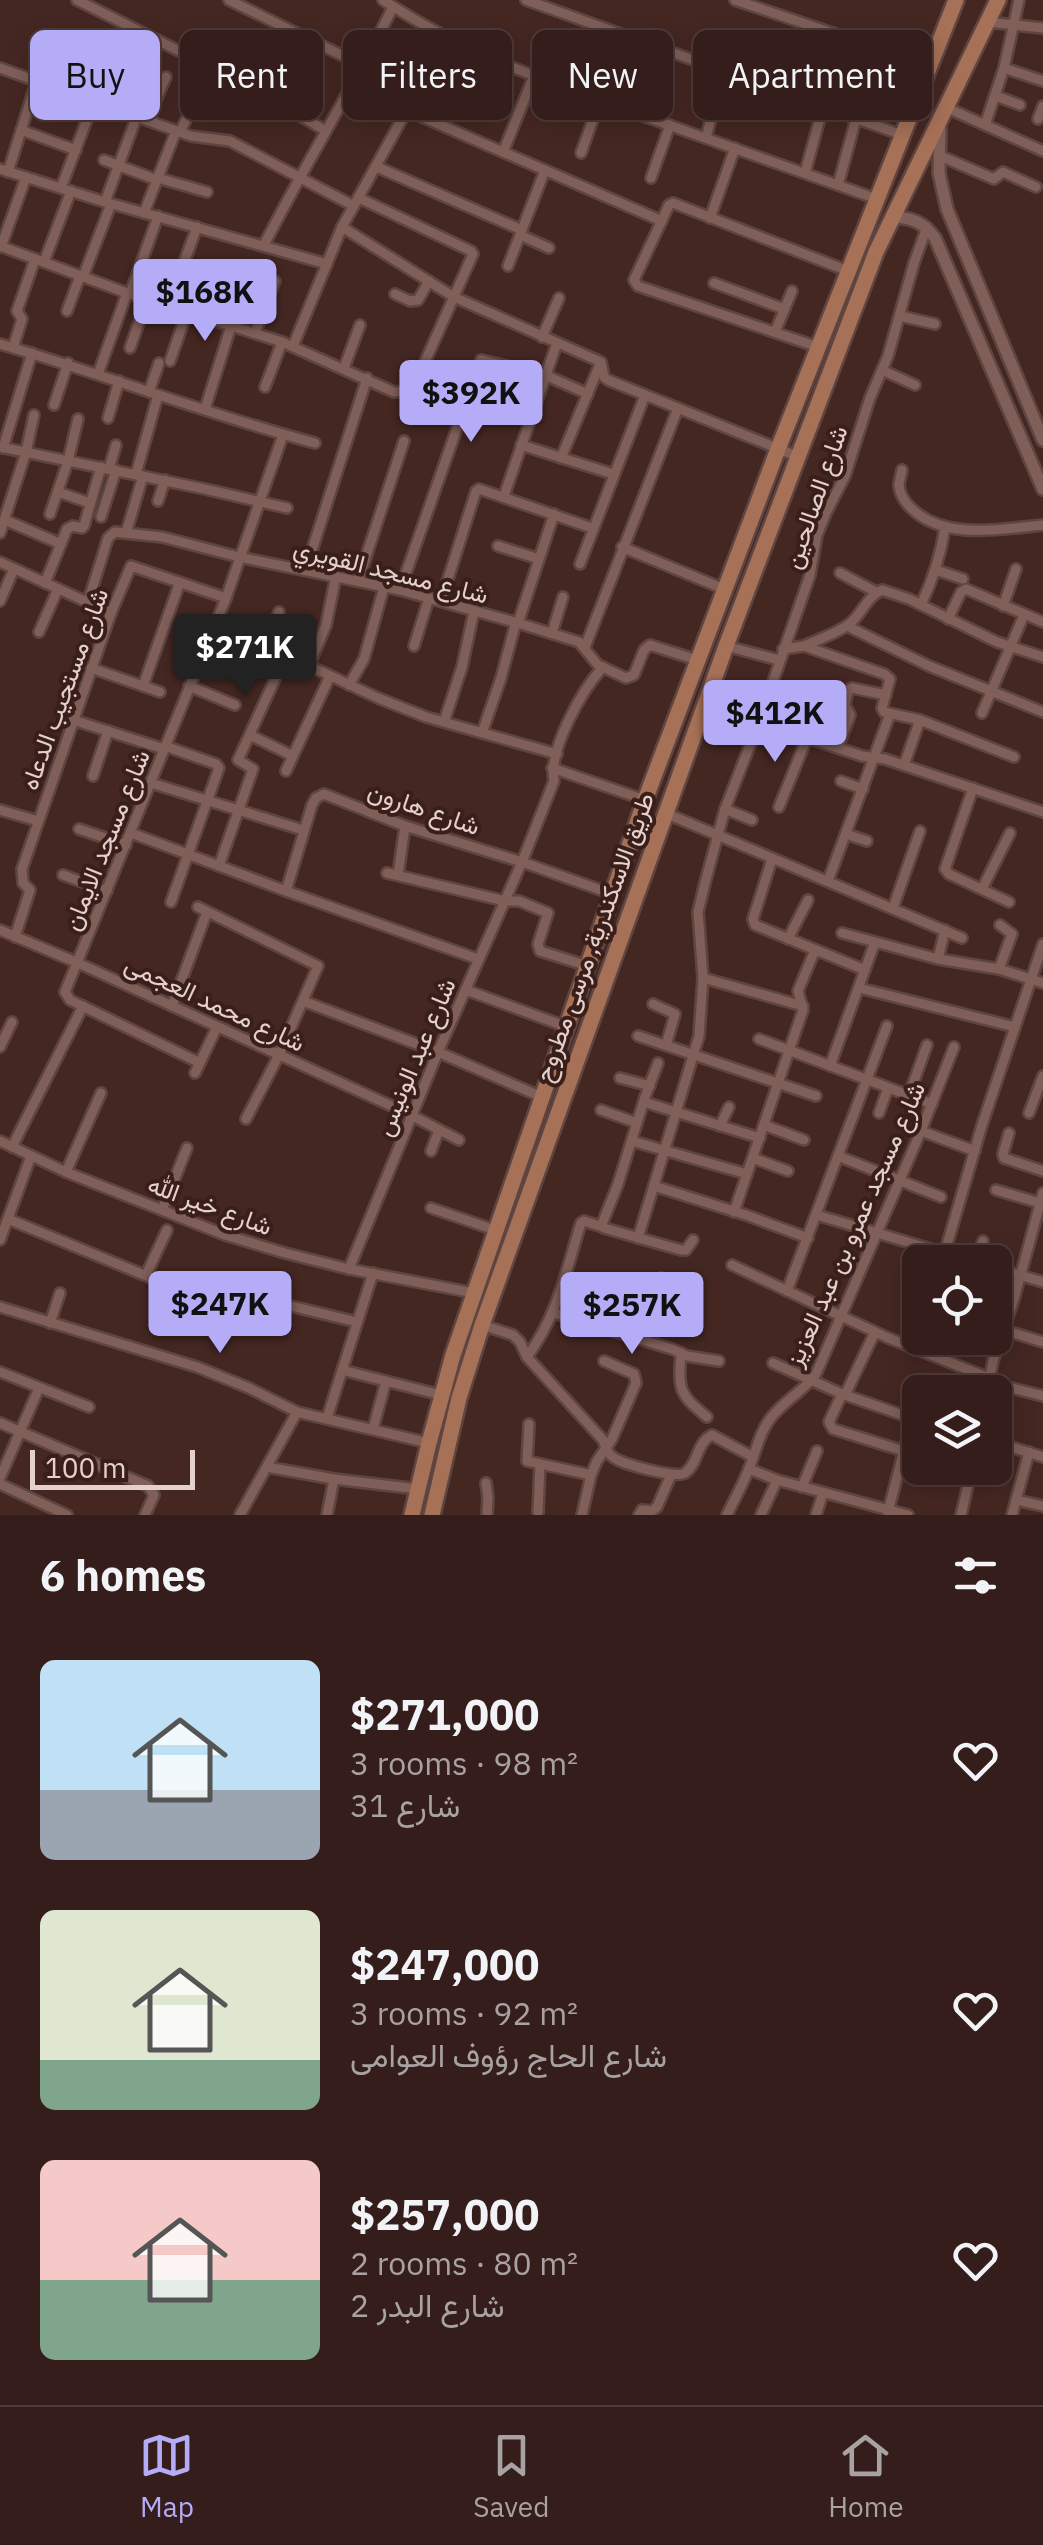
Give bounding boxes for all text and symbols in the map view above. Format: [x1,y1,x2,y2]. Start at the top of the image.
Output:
chip: Buy [30,30,160,120]
chip: Rent [180,30,323,120]
chip: Filters [343,30,512,120]
chip: New [532,30,673,120]
chip: Apartment [693,30,932,120]
pin: $168K [135,259,275,344]
text: $168K [155,270,255,312]
pin: $392K [401,360,541,445]
text: $392K [421,371,521,413]
street label: شارع الصالحين [775,421,855,573]
street label: شارع مسجد القويري [289,530,492,615]
street label: شارع مستجيب الدعاه [12,583,116,795]
pin: $271K [175,614,315,699]
text: $271K [195,625,295,667]
pin: $412K [705,680,845,765]
text: $412K [725,691,825,733]
street label: شارع مسجد الايمان [54,744,158,936]
street label: شارع هارون [363,773,485,843]
street label: طريق الاسكندرية, مرسى مطروح [526,788,662,1086]
street label: شارع محمد العجمى [119,946,311,1060]
street label: شارع عبد الونيس [366,973,464,1141]
street label: شارع مسجد عمرو بن عبد العزيز [776,1076,933,1373]
street label: شارع خير الله [143,1167,277,1243]
map controls [902,1245,1012,1485]
button: locate [902,1245,1012,1355]
pin: $247K [150,1271,290,1356]
pin: $257K [562,1272,702,1357]
text: $247K [170,1282,270,1324]
text: $257K [582,1283,682,1325]
button: layers [902,1375,1012,1485]
scale bar [30,1445,195,1490]
text: 100 m [45,1449,126,1486]
text: 6 homes [40,1548,206,1603]
icon: filters [948,1548,1003,1603]
text: $271,000 [350,1687,539,1742]
icon: home [120,1700,240,1820]
icon: heart [948,1733,1003,1788]
text: 3 rooms · 98 m² [350,1742,578,1784]
text: شارع 31 [350,1784,460,1826]
text: $247,000 [350,1937,539,1992]
icon: home [120,1950,240,2070]
icon: heart [948,1983,1003,2038]
text: 3 rooms · 92 m² [350,1992,578,2034]
text: شارع الحاج رؤوف العوامى [350,2034,667,2076]
text: $257,000 [350,2187,539,2242]
icon: home [120,2200,240,2320]
icon: heart [948,2233,1003,2288]
text: 2 rooms · 80 m² [350,2242,578,2284]
text: شارع البدر 2 [350,2284,504,2326]
tab: Map [139,2428,194,2525]
tab: Saved [473,2428,549,2525]
tab: Home [828,2428,904,2525]

